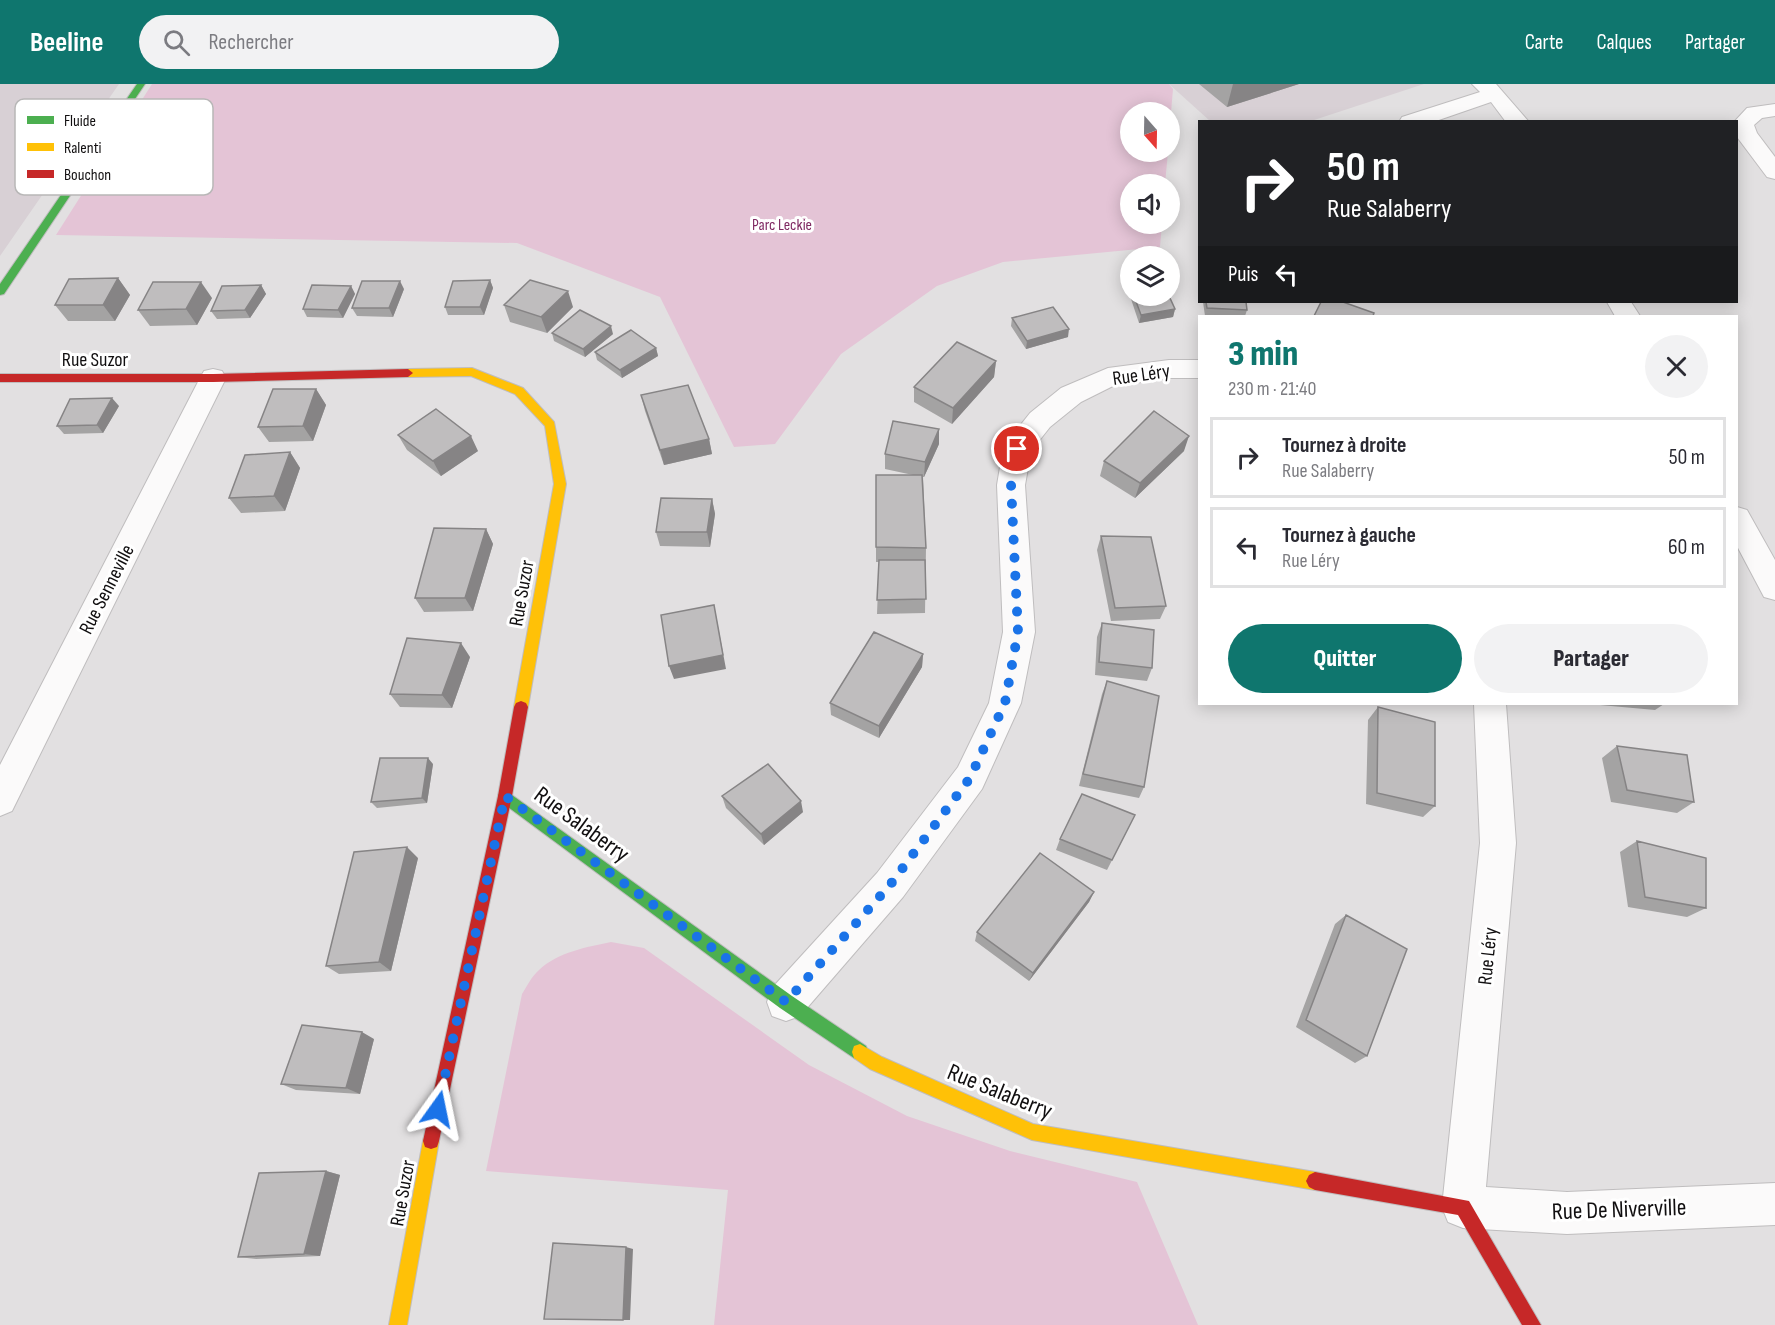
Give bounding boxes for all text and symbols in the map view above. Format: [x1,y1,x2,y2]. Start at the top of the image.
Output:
search box [139,15,559,69]
text: Beeline [30,26,103,59]
icon: search [160,26,193,59]
text: Rechercher [208,29,294,56]
text: Carte [1525,30,1564,55]
text: Calques [1597,30,1652,55]
text: Partager [1685,30,1745,55]
legend [15,99,213,195]
north arrow [1120,102,1180,162]
map controls [1120,102,1180,306]
text: Fluide [64,112,96,131]
text: Ralenti [64,139,102,158]
text: 50 m [1327,142,1400,193]
icon: right [1228,144,1306,222]
text: Bouchon [64,166,111,185]
button: sound [1120,174,1180,234]
text: Rue Salaberry [1327,193,1451,225]
park label: Parc Leckie [752,216,812,235]
button: layers [1120,246,1180,306]
icon: left [1270,258,1303,291]
text: Puis [1228,261,1258,288]
text: 3 min [1228,333,1298,376]
button: close [1645,335,1708,398]
street label: Rue Suzor [62,348,129,372]
street label: Rue Léry [1111,359,1172,391]
text: 230 m · 21:40 [1228,377,1316,401]
pin [991,423,1042,474]
icon: arrive [1000,432,1033,465]
text: Tournez à droite [1282,432,1407,459]
icon: right [1231,441,1264,474]
text: 50 m [1669,444,1705,471]
text: Rue Salaberry [1282,459,1374,483]
text: Tournez à gauche [1282,522,1416,549]
icon: left [1231,531,1264,564]
text: 60 m [1668,534,1705,561]
street label: Rue Senneville [74,541,140,638]
text: Rue Léry [1282,549,1340,573]
street label: Rue Suzor [504,558,540,628]
button: Quitter [1228,624,1462,693]
button: Partager [1474,624,1708,693]
street label: Rue Salaberry [528,780,635,869]
street label: Rue Léry [1473,926,1503,986]
street label: Rue Salaberry [943,1057,1057,1126]
position arrow [406,1077,470,1141]
street label: Rue Suzor [385,1158,421,1228]
street label: Rue De Niverville [1551,1193,1687,1226]

